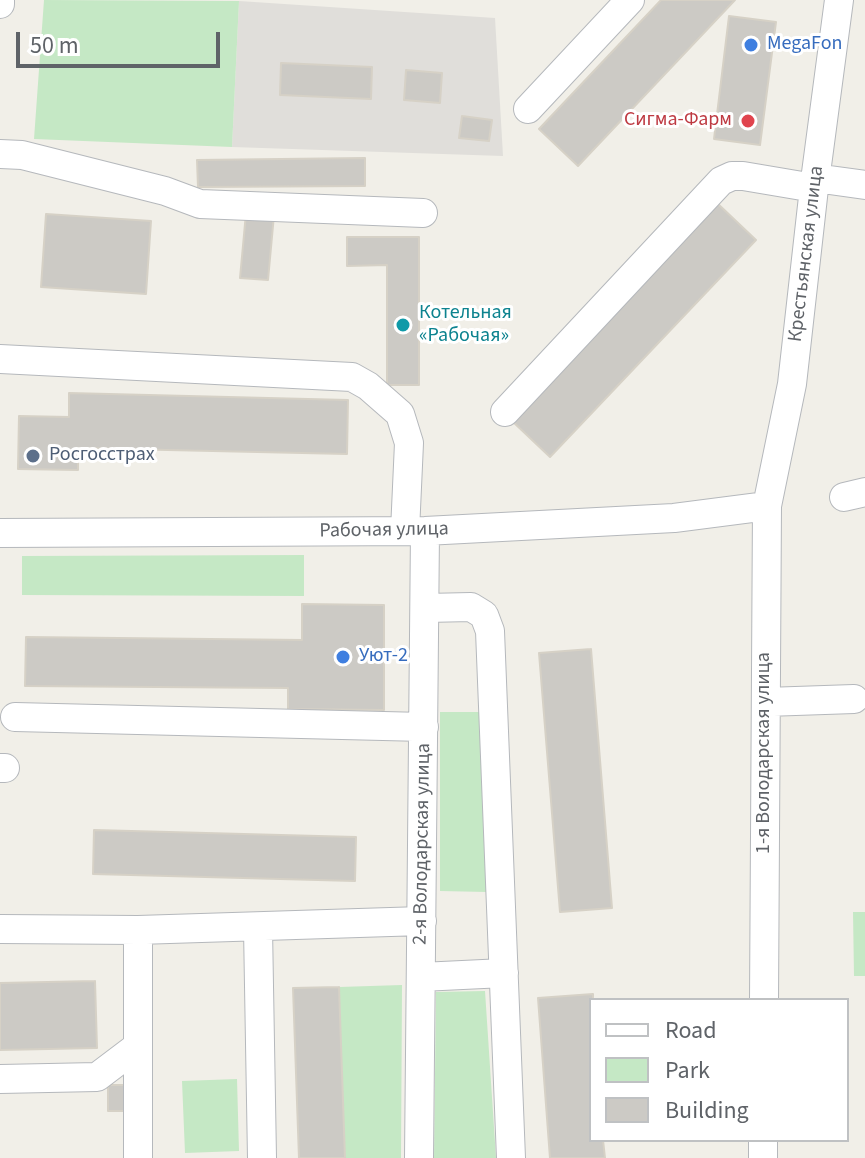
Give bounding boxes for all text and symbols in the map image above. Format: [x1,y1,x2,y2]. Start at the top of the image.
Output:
scale bar [20,16,224,66]
text: 50 m [30,28,79,63]
place label: MegaFon [767,33,842,57]
marker: MegaFon [742,36,760,54]
place label: Сигма-Фарм [624,109,732,133]
marker: Сигма-Фарм [739,112,757,130]
street label: Крестьянская улица [784,164,830,344]
place label: Котельная «Рабочая» [419,302,512,349]
marker: Котельная «Рабочая» [394,316,412,334]
place label: Росгосстрах [49,444,155,468]
marker: Росгосстрах [24,447,42,465]
street label: Рабочая улица [319,518,449,544]
place label: Уют-2 [359,645,408,669]
marker: Уют-2 [334,648,352,666]
street label: 1-я Володарская улица [753,652,777,854]
street label: 2-я Володарская улица [409,743,437,945]
legend [589,998,849,1142]
text: Road [665,1013,717,1048]
text: Park [665,1053,710,1088]
text: Building [665,1093,749,1128]

